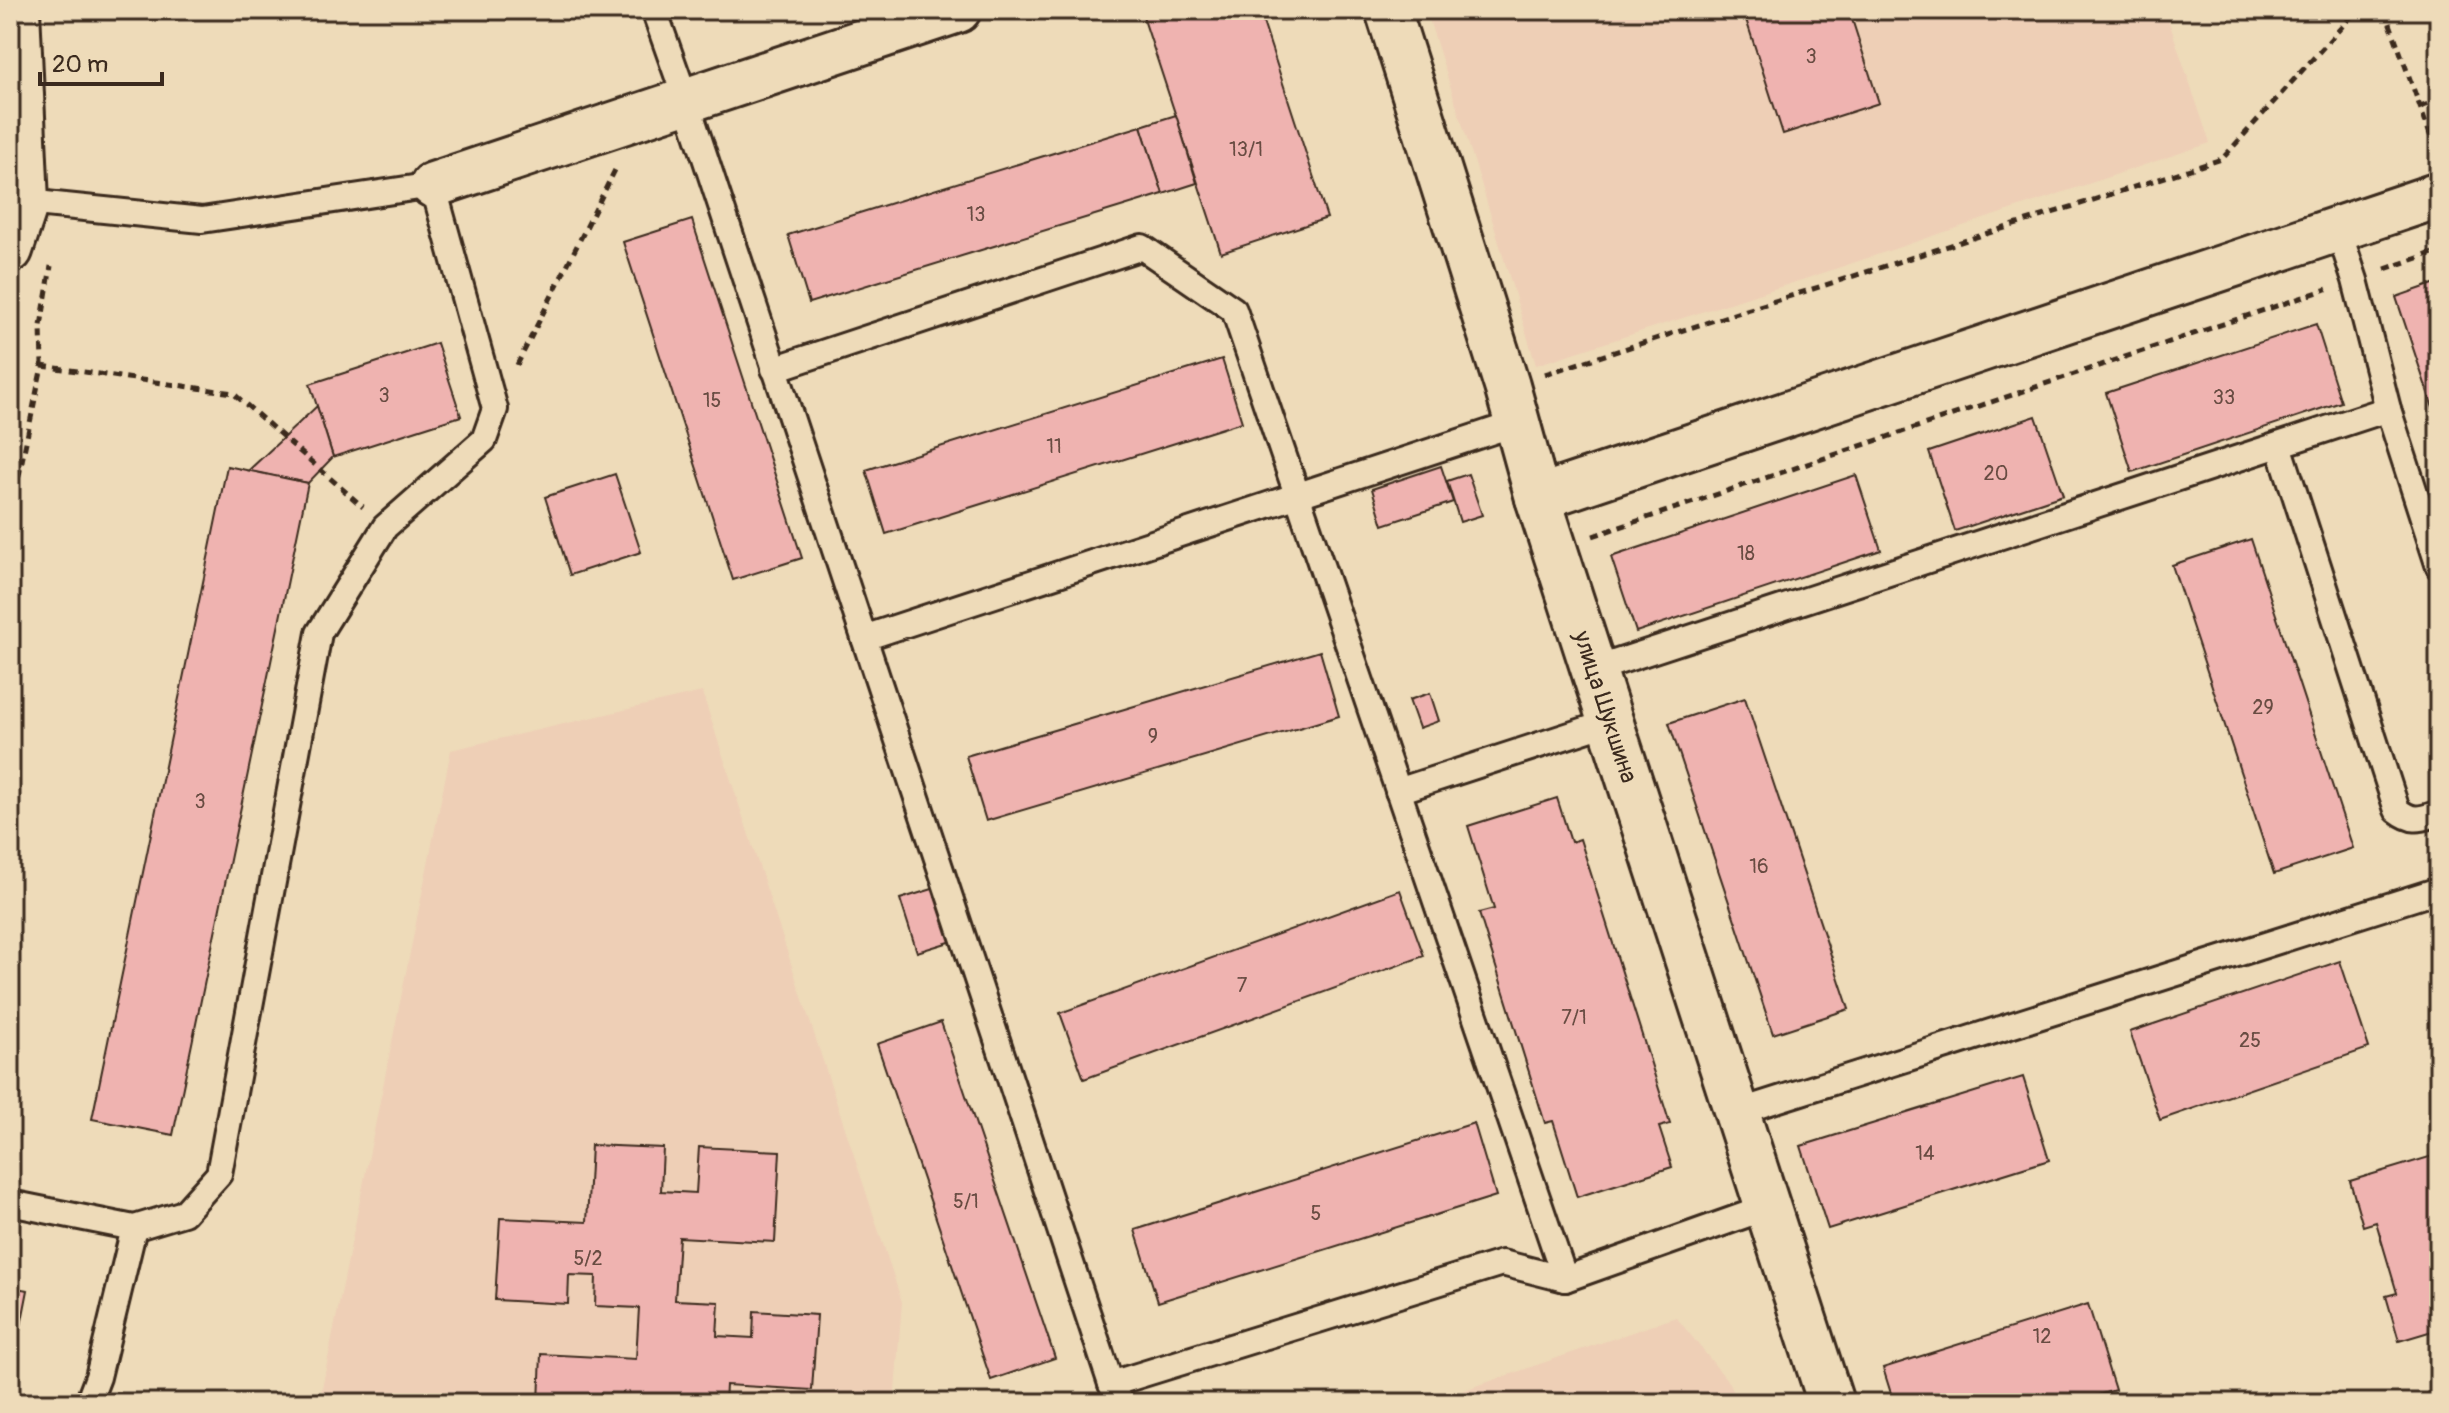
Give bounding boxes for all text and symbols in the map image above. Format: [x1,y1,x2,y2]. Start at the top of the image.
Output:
scale bar [40,36,162,86]
house number: 3 [1805,44,1817,69]
text: 20 m [52,50,108,79]
house number: 13/1 [1229,137,1263,162]
house number: 13 [967,202,985,227]
house number: 3 [378,383,390,408]
house number: 33 [2213,385,2235,410]
house number: 15 [703,388,721,413]
house number: 11 [1046,434,1062,459]
house number: 20 [1984,461,2008,486]
house number: 18 [1737,541,1755,566]
street label: улица Шукшина [1567,626,1644,786]
house number: 29 [2252,695,2274,720]
house number: 9 [1148,724,1158,749]
house number: 3 [194,789,206,814]
house number: 16 [1749,854,1769,879]
house number: 7 [1237,973,1248,998]
house number: 7/1 [1561,1005,1587,1030]
house number: 25 [2239,1028,2261,1053]
house number: 14 [1915,1141,1935,1166]
house number: 5/1 [953,1189,979,1214]
house number: 5 [1311,1201,1321,1226]
house number: 5/2 [573,1246,603,1271]
house number: 12 [2033,1324,2052,1349]

